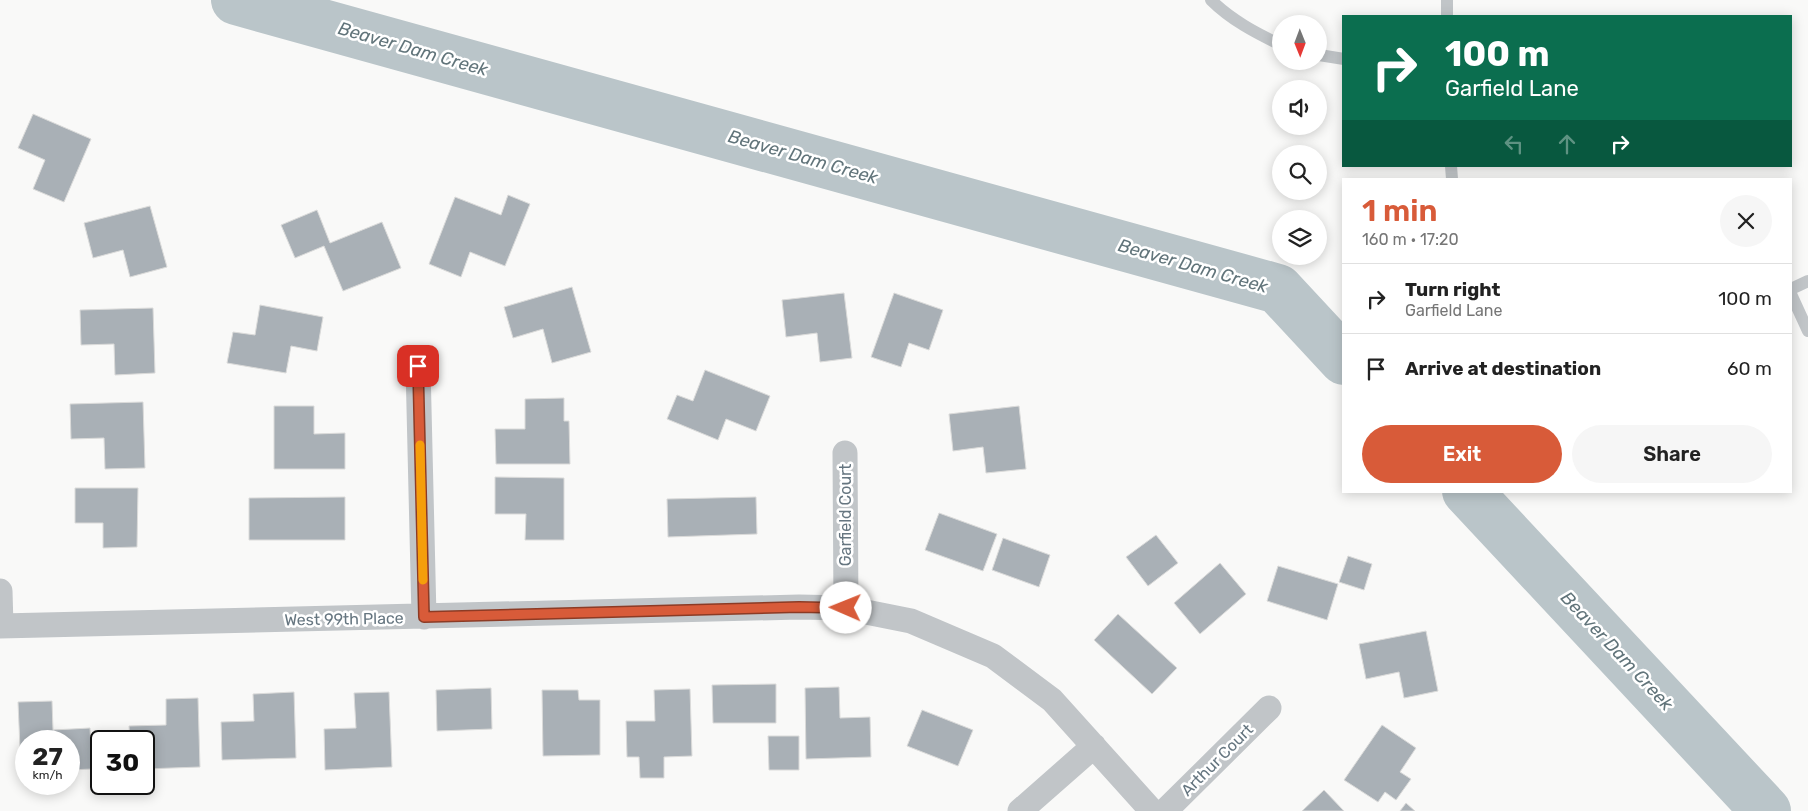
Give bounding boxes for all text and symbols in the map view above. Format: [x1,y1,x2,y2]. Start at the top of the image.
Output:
north arrow [1272,15,1328,70]
map controls [1272,15,1327,265]
water label: Beaver Dam Creek [336,17,491,81]
text: 100 m [1445,33,1550,75]
icon: right [1362,35,1427,100]
text: Garfield Lane [1445,75,1579,102]
button: sound [1272,80,1327,135]
water label: Beaver Dam Creek [726,125,881,189]
icon: left [1500,130,1528,158]
icon: ahead [1553,130,1581,158]
icon: right [1606,130,1634,158]
button: search [1272,145,1327,200]
text: 1 min [1362,193,1437,229]
button: close [1720,195,1772,247]
button: layers [1272,210,1327,265]
text: 160 m · 17:20 [1362,230,1459,249]
water label: Beaver Dam Creek [1116,234,1271,298]
text: Turn right [1405,278,1500,301]
icon: right [1362,285,1390,313]
text: 100 m [1718,287,1772,310]
text: Garfield Lane [1405,301,1502,320]
pin [397,345,439,387]
icon: arrive [404,352,432,380]
icon: arrive [1362,355,1390,383]
text: Arrive at destination [1405,357,1601,380]
text: 60 m [1727,357,1772,380]
button: Exit [1362,425,1562,483]
button: Share [1572,425,1772,483]
street label: Garfield Court [836,464,855,566]
position arrow [819,581,871,633]
water label: Beaver Dam Creek [1556,587,1678,716]
street label: West 99th Place [284,608,404,630]
street label: Arthur Court [1177,720,1257,800]
speed limit sign: 30 [90,730,155,795]
text: 27 [32,742,63,771]
text: km/h [33,768,62,782]

